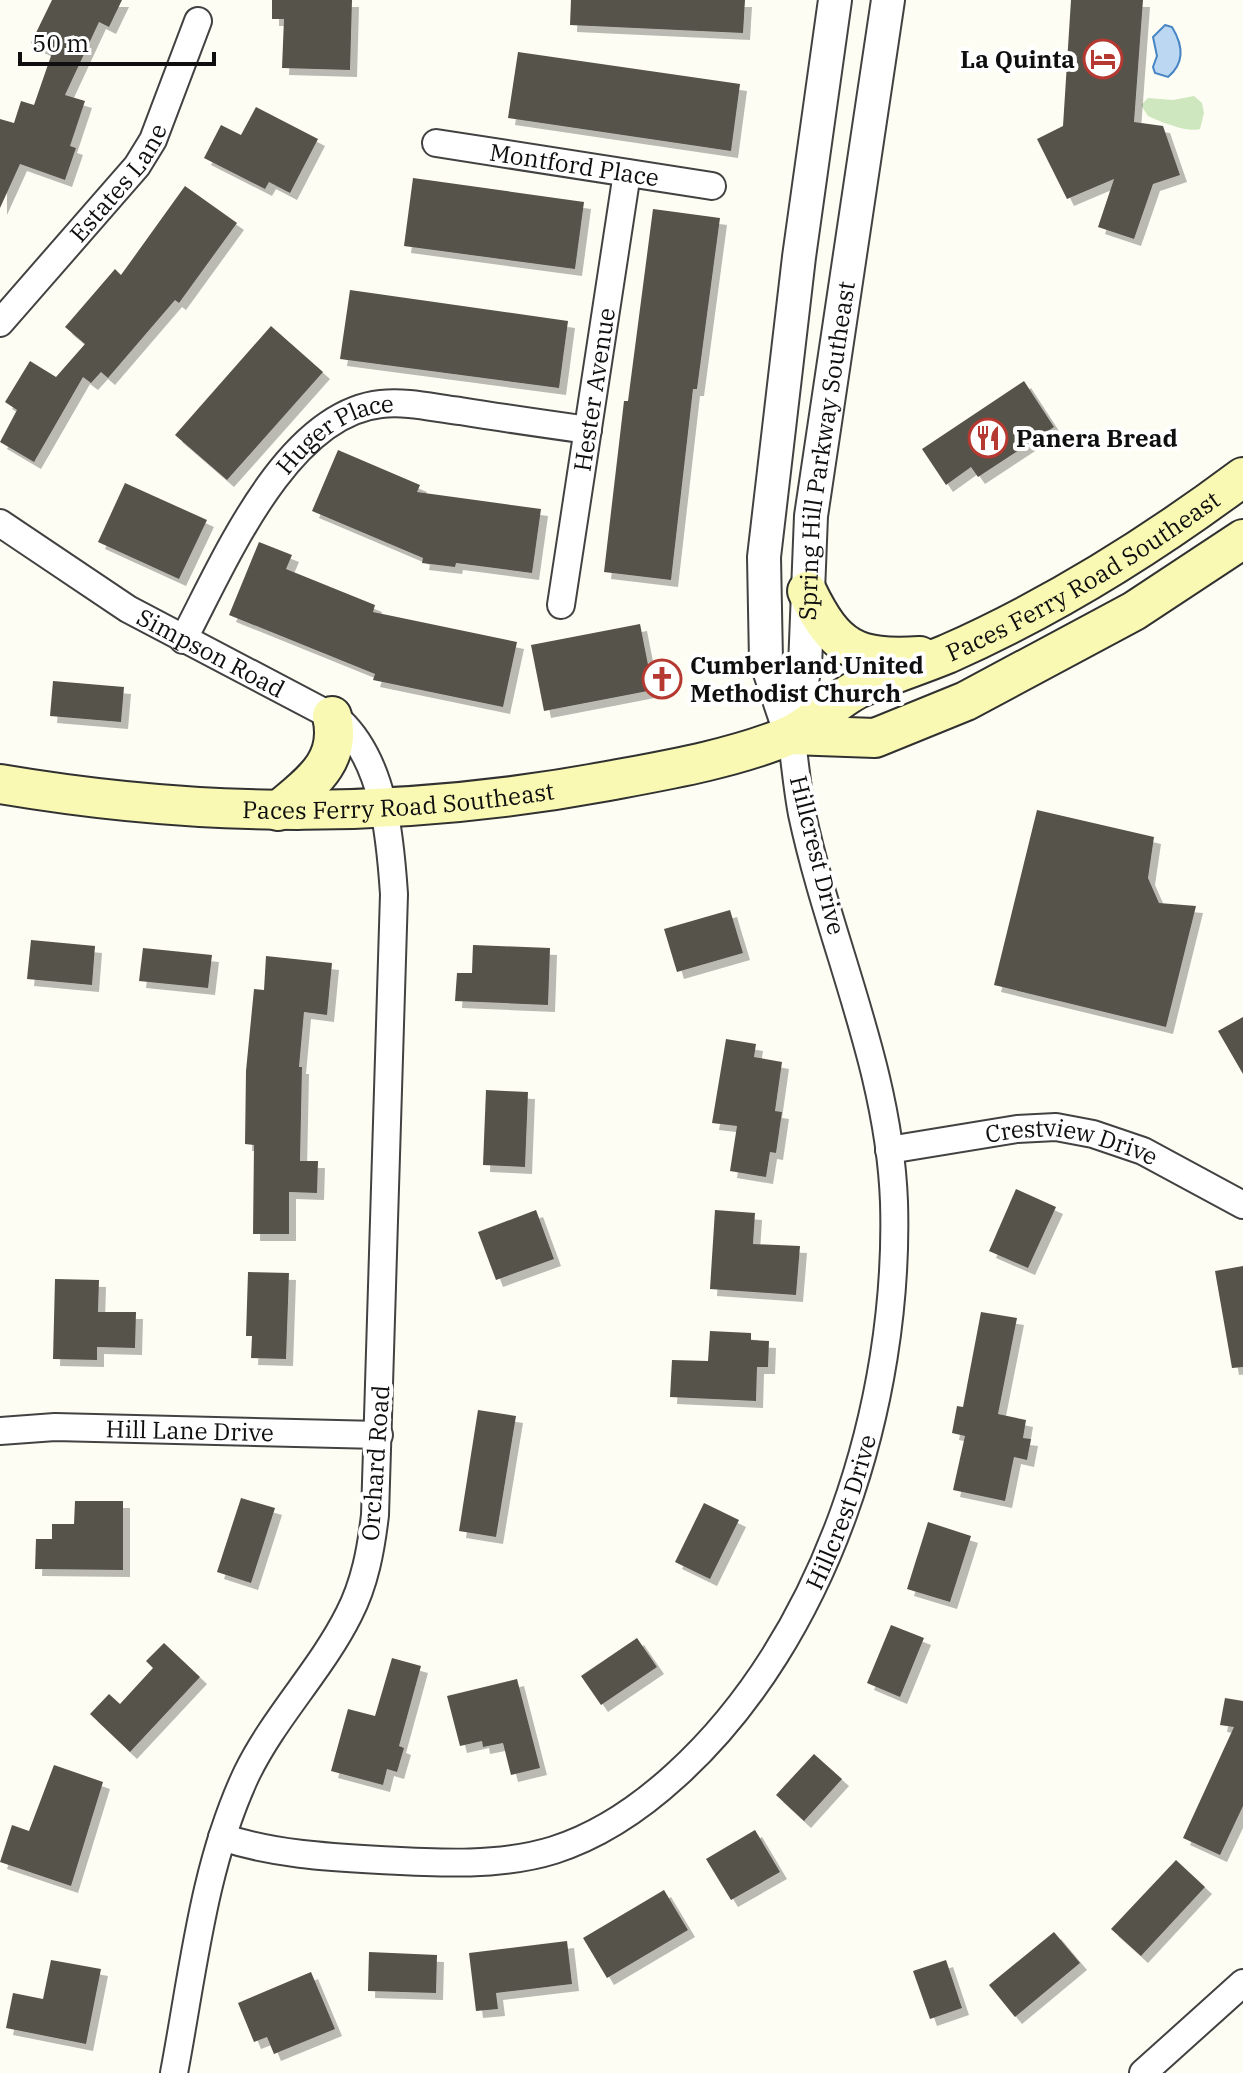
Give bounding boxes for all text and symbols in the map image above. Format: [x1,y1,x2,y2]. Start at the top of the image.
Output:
scale bar [20,16,214,66]
text: 50 m [32,27,89,59]
hotel icon: La Quinta [1082,38,1124,80]
place label: La Quinta [960,43,1075,75]
street label: Estates Lane [62,119,174,249]
street label: Montford Place [487,136,661,194]
street label: Spring Hill Parkway Southeast [791,279,862,621]
street label: Hester Avenue [566,305,622,474]
street label: Huger Place [268,387,394,481]
restaurant icon: Panera Bread [967,417,1009,459]
place label: Panera Bread [1016,422,1178,454]
street label: Paces Ferry Road Southeast [941,483,1226,668]
street label: Simpson Road [132,601,290,705]
place label: Cumberland United Methodist Church [690,649,924,709]
church icon: Cumberland United Methodist Church [641,658,683,700]
street label: Hillcrest Drive [783,772,853,938]
street label: Paces Ferry Road Southeast [242,774,556,826]
street label: Crestview Drive [983,1111,1164,1172]
street label: Orchard Road [354,1384,396,1542]
street label: Hill Lane Drive [105,1412,274,1448]
street label: Hillcrest Drive [798,1431,883,1595]

